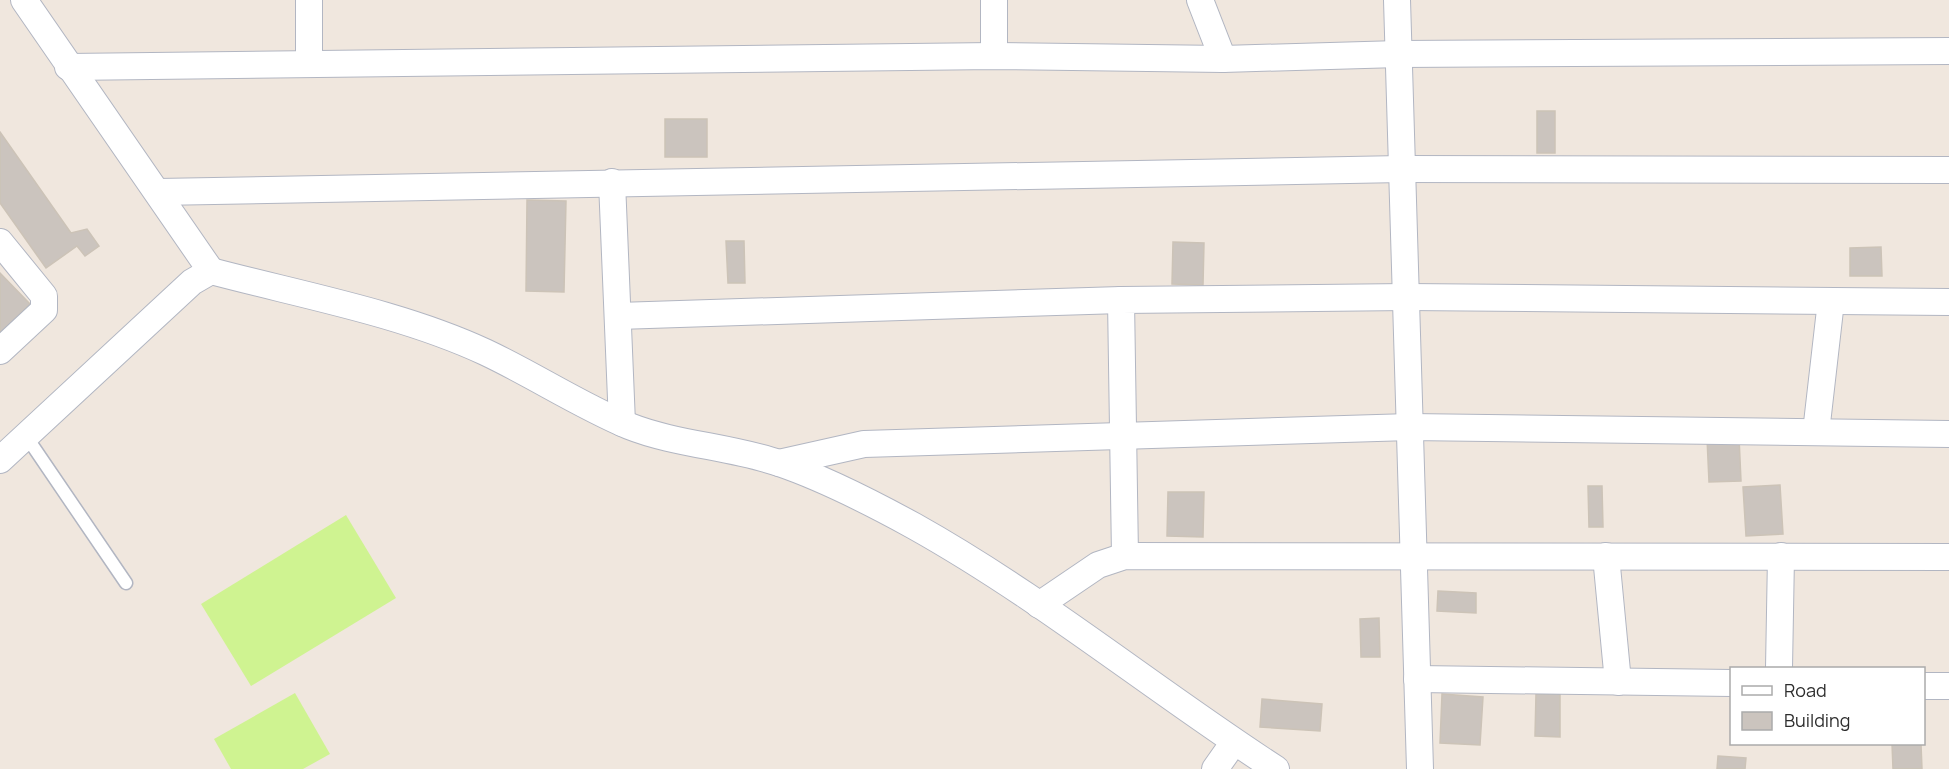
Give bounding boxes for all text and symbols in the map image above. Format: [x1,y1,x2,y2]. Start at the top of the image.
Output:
legend [1730,667,1925,745]
text: Road [1784,678,1827,702]
text: Building [1784,708,1850,732]

